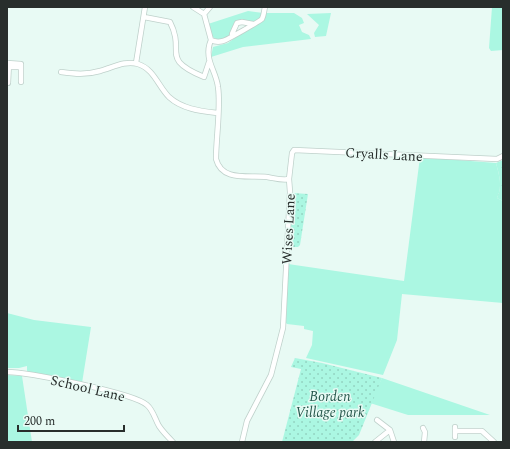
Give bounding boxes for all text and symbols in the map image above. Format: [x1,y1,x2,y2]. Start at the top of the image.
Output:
street label: Cryalls Lane [345,142,423,167]
street label: Wises Lane [276,193,301,265]
street label: School Lane [48,370,127,407]
park label: Borden Village park [296,386,365,423]
scale bar [18,407,124,433]
text: 200 m [24,412,55,431]

